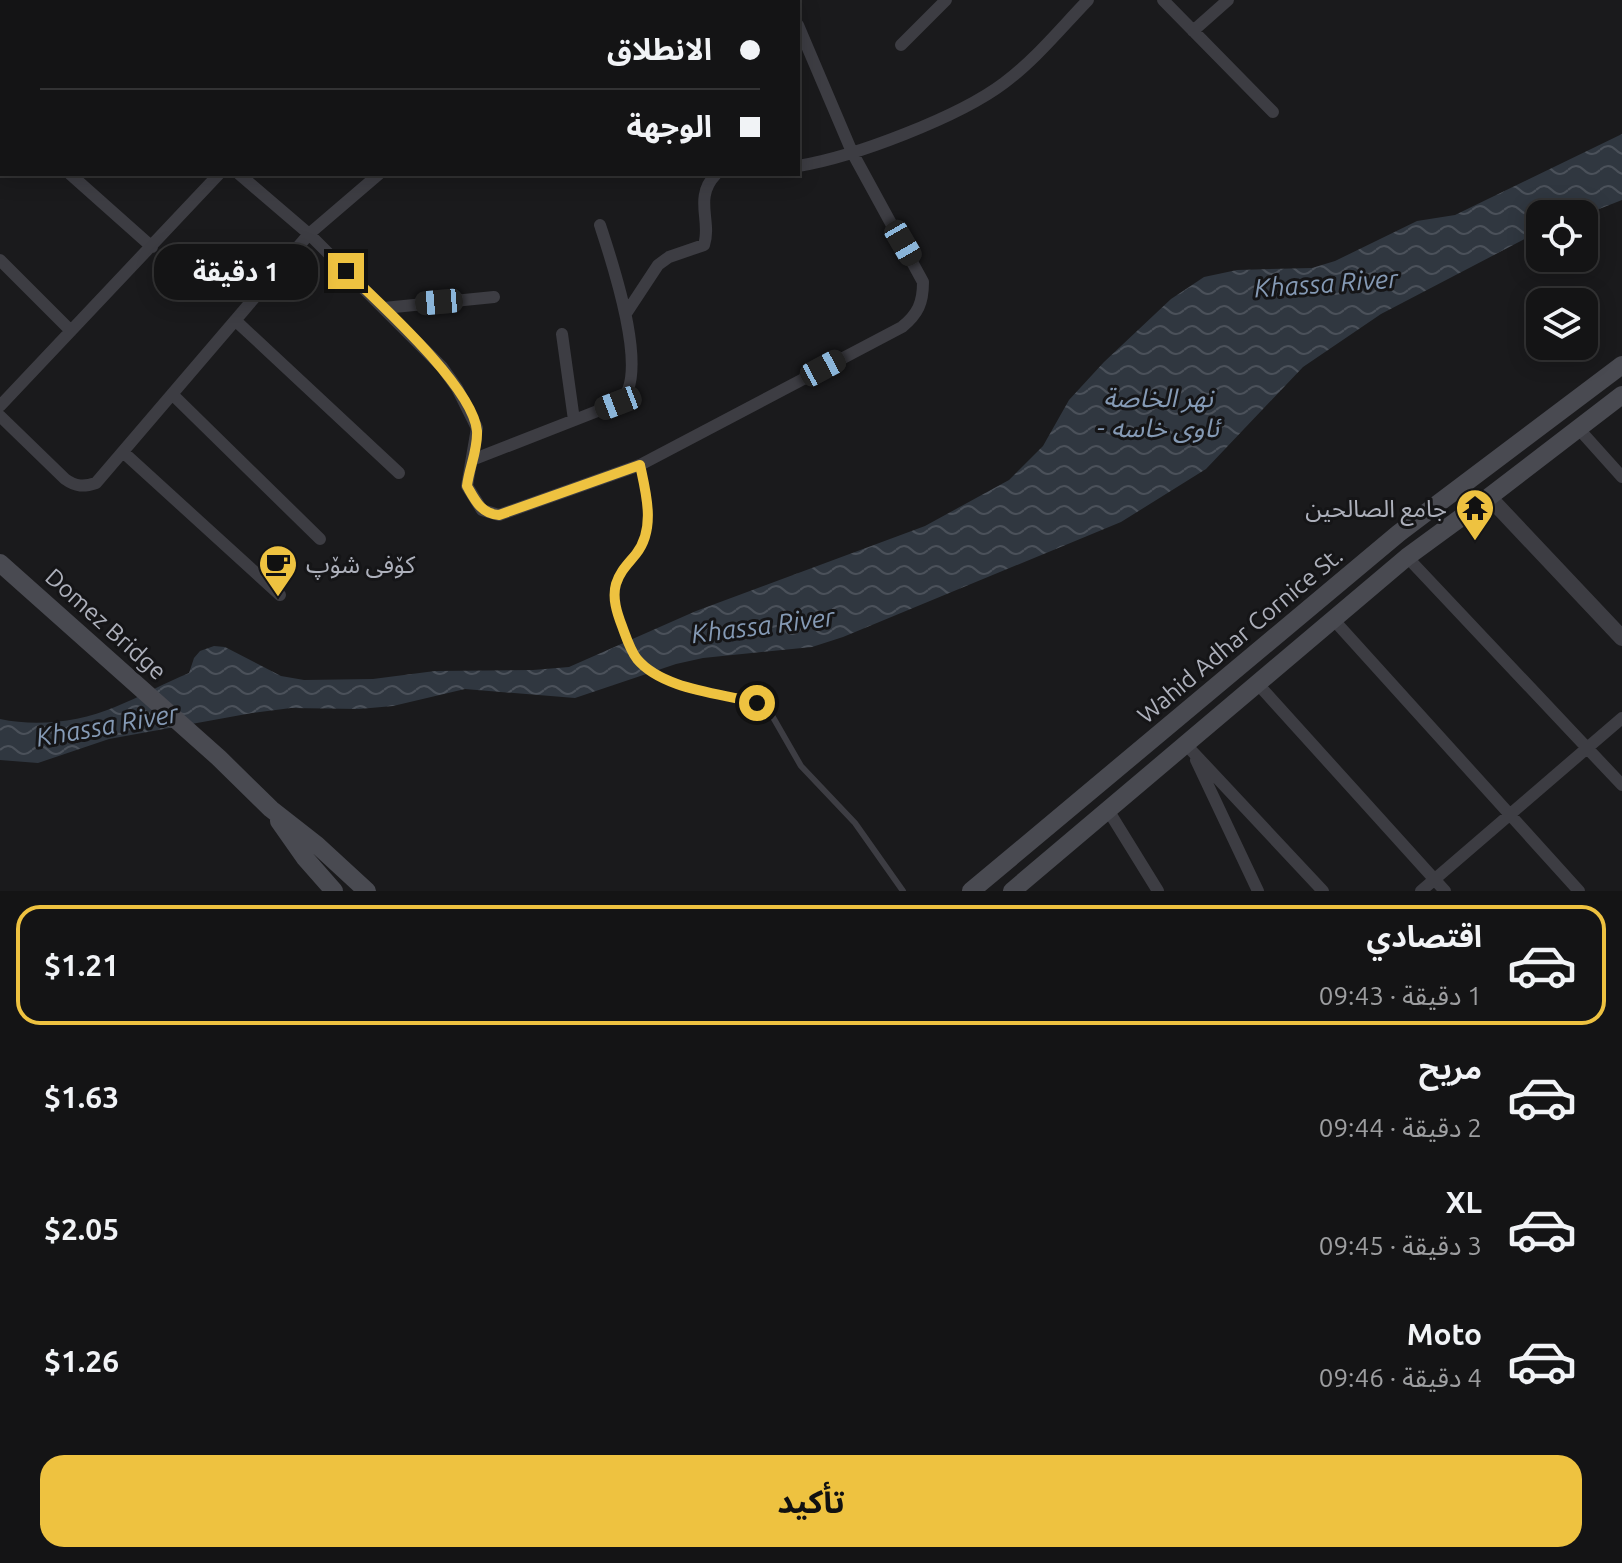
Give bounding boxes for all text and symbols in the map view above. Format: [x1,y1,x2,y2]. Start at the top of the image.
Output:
text: الانطلاق [607,32,712,66]
text: الوجهة [627,109,712,143]
map controls [1526,200,1598,360]
button: locate [1526,200,1598,272]
car [881,216,925,270]
callout: 1 دقيقة [154,243,318,299]
route end [328,253,364,289]
text: 1 دقيقة [193,257,279,286]
water label: Khassa River [1253,263,1400,302]
car [414,288,464,316]
button: layers [1526,288,1598,360]
car [796,346,850,390]
car [591,383,645,423]
water label: نهر الخاصة - ئاوی خاسە [1097,383,1222,444]
temple icon: جامع الصالحين [1454,487,1496,542]
place label: جامع الصالحين [1305,495,1447,526]
street label: Wahid Adhar Cornice St. [1132,541,1348,729]
cafe icon: کۆفی شۆپ [257,543,299,598]
place label: کۆفی شۆپ [306,551,416,580]
street label: Domez Bridge [40,563,172,685]
water label: Khassa River [690,602,837,648]
route start [739,685,775,721]
water label: Khassa River [33,698,182,752]
text: اقتصادي [1367,919,1482,953]
icon: car [1506,929,1578,1001]
text: $1.21 [44,948,119,982]
text: 1 دقيقة · 09:43 [1319,981,1482,1010]
text: مريح [1419,1051,1482,1085]
icon: car [1506,1061,1578,1133]
text: $1.63 [44,1080,119,1114]
text: 2 دقيقة · 09:44 [1319,1113,1482,1142]
text: XL [1446,1185,1482,1219]
icon: car [1506,1193,1578,1265]
text: $2.05 [44,1212,119,1246]
text: 3 دقيقة · 09:45 [1319,1231,1482,1260]
text: Moto [1407,1317,1482,1351]
icon: car [1506,1325,1578,1397]
text: $1.26 [44,1344,119,1378]
text: 4 دقيقة · 09:46 [1319,1363,1482,1392]
button: تأكيد [40,1455,1582,1547]

